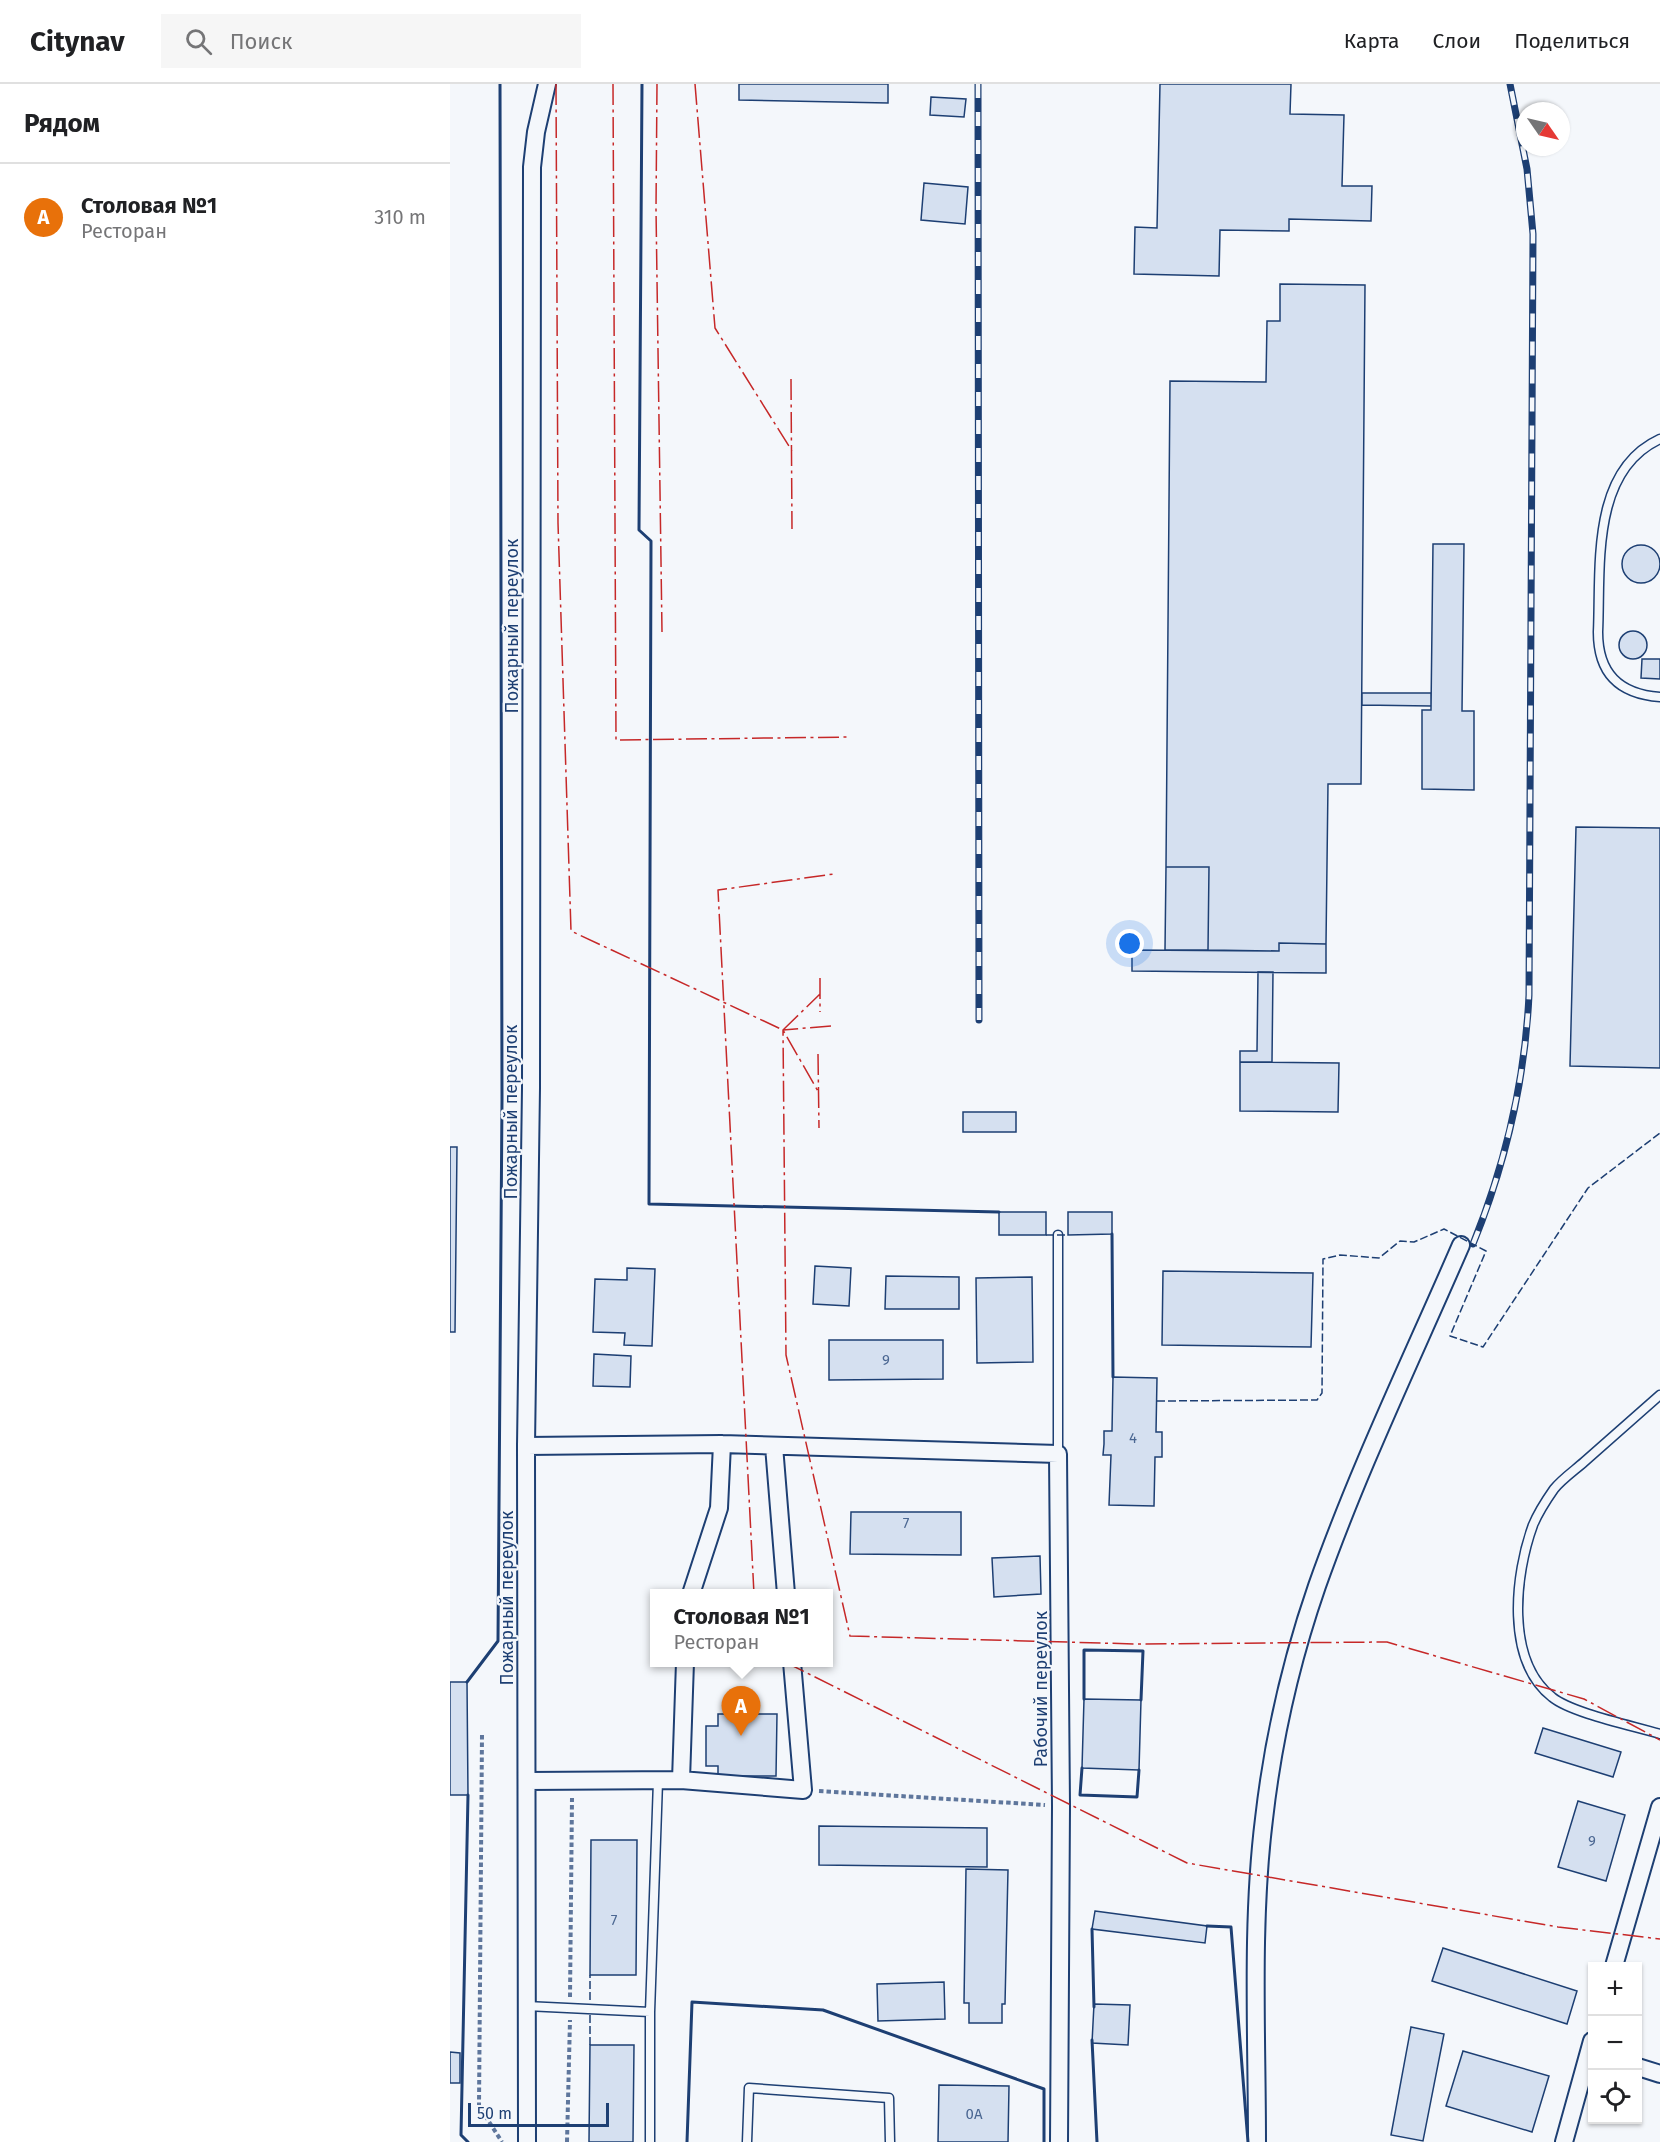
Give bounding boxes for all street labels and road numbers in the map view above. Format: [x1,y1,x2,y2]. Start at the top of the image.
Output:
street label: Пожарный переулок [501,538,523,713]
street label: Пожарный переулок [500,1024,522,1199]
street label: Пожарный переулок [496,1510,518,1685]
street label: Рабочий переулок [1030,1610,1052,1767]

